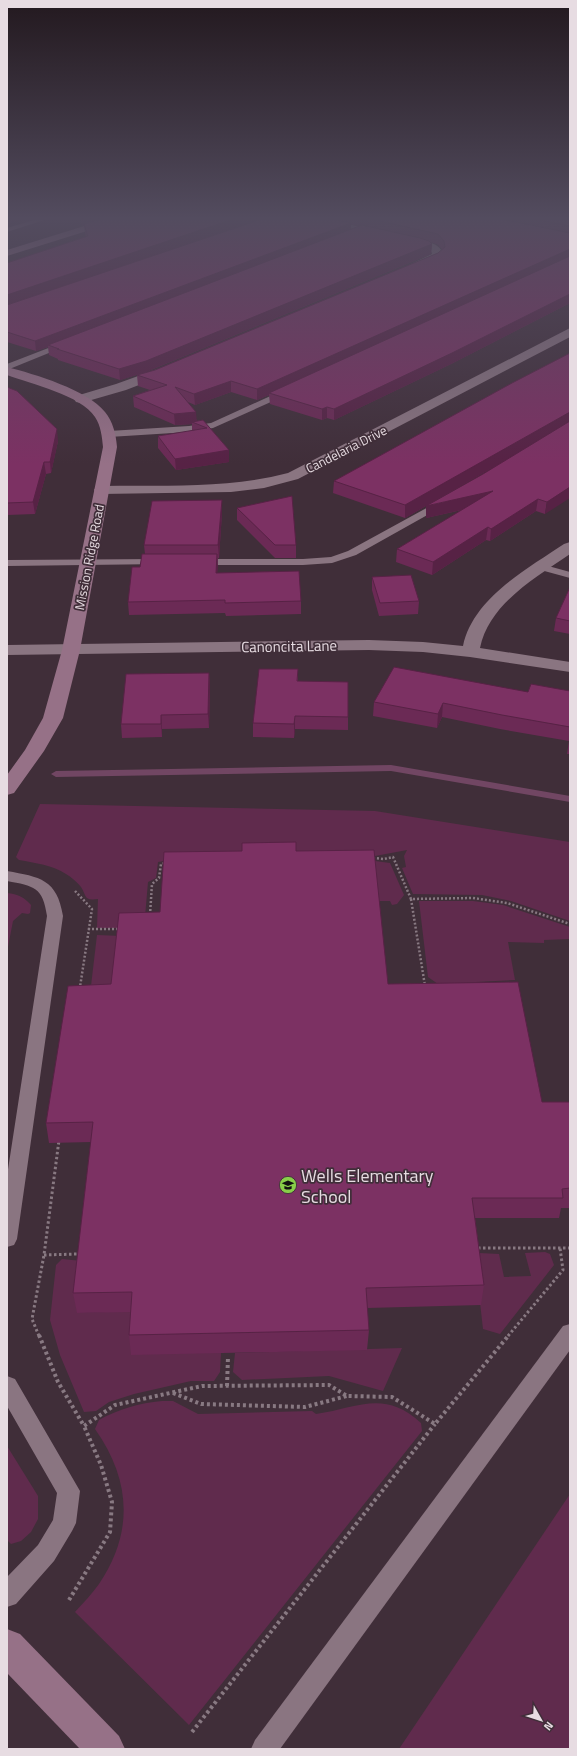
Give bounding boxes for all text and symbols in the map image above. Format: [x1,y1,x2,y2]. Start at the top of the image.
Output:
street label: Candelaria Drive [302,420,390,478]
street label: Mission Ridge Road [69,502,109,612]
street label: Canoncita Lane [241,634,337,658]
place label: Wells Elementary School [301,1162,434,1210]
school or university icon: Wells Elementary School [278,1175,298,1195]
north arrow [521,1700,561,1740]
text: N [540,1718,557,1734]

